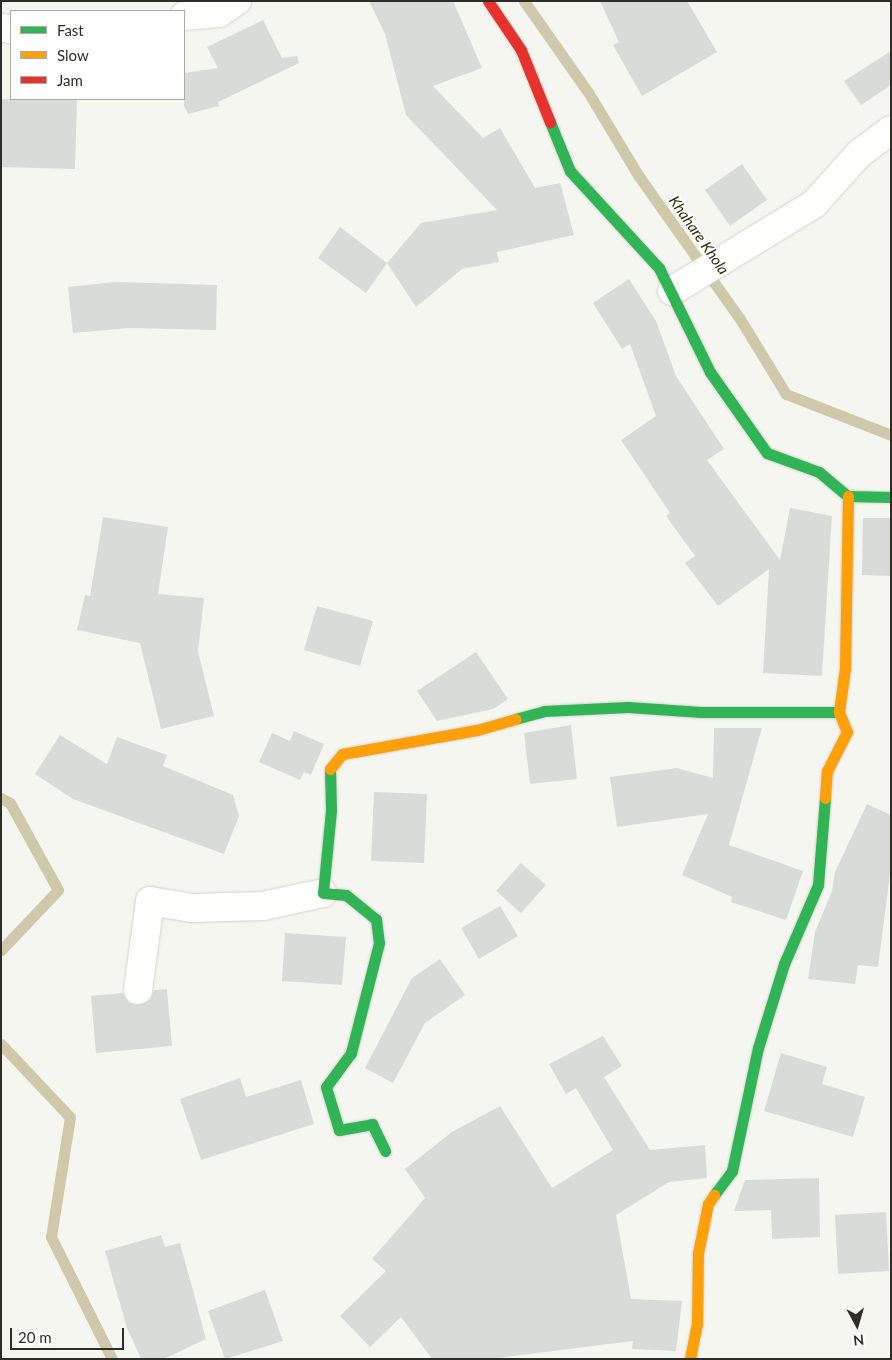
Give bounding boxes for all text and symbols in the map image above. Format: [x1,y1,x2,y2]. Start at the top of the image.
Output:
legend [10,10,185,100]
text: Fast [57,21,84,39]
text: Slow [57,46,89,64]
text: Jam [57,71,83,89]
water label: Khahare Khola [665,192,733,278]
north arrow [832,1300,882,1350]
scale bar [12,1318,126,1350]
text: 20 m [18,1328,52,1346]
text: N [852,1331,865,1349]

